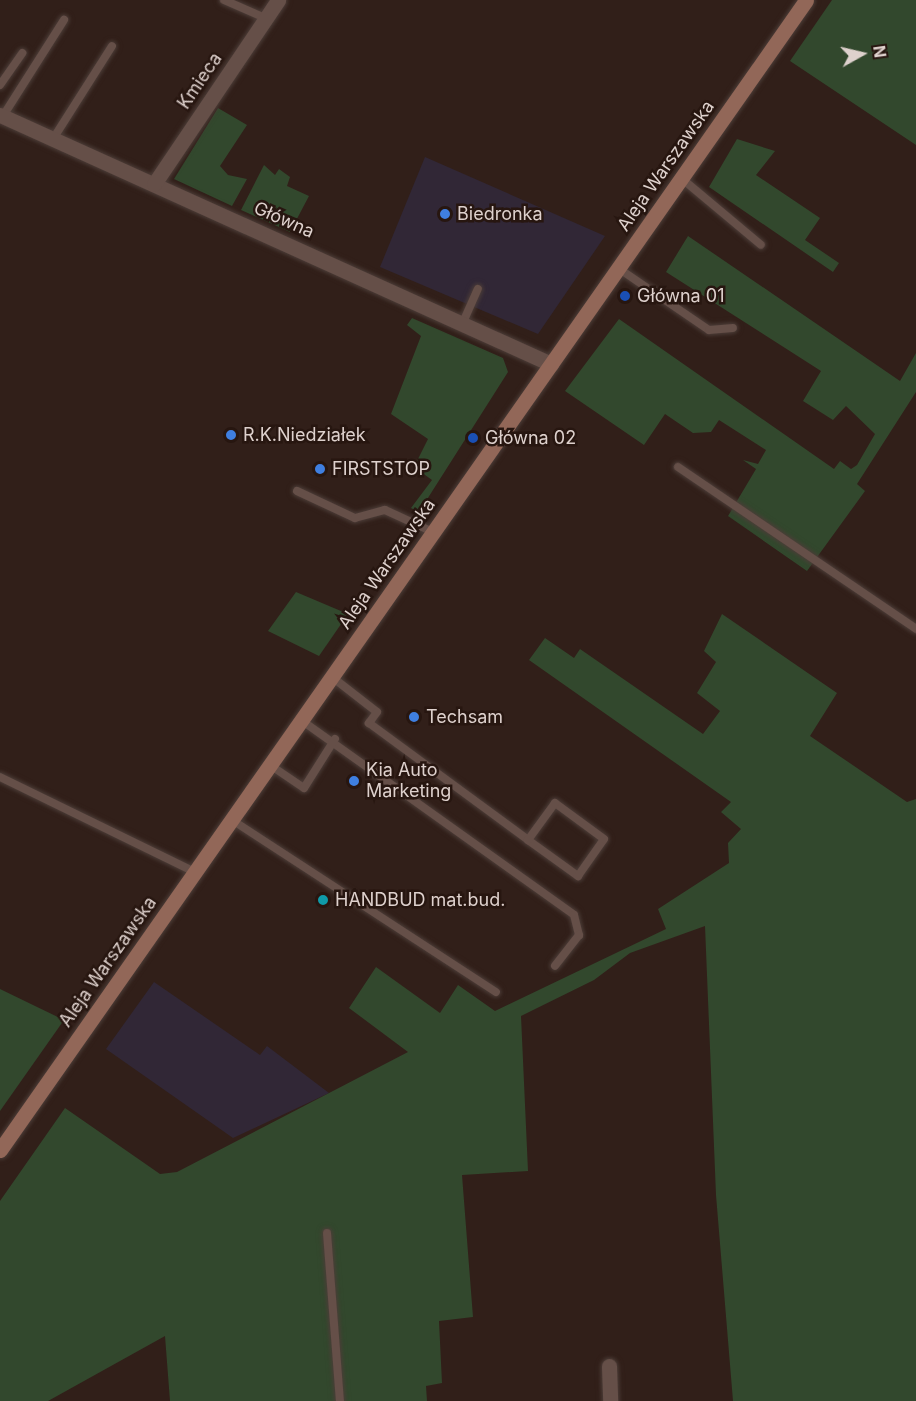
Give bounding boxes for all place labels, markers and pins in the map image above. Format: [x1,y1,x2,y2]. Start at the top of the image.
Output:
place label: Biedronka [457,203,543,225]
marker: Biedronka [438,207,452,221]
place label: Główna 01 [637,285,724,307]
marker: Główna 01 [618,289,632,303]
place label: R.K.Niedziałek [243,424,366,446]
place label: Główna 02 [485,427,576,449]
marker: R.K.Niedziałek [224,428,238,442]
marker: Główna 02 [466,431,480,445]
place label: FIRSTSTOP [332,458,430,480]
marker: FIRSTSTOP [313,462,327,476]
place label: Techsam [426,706,503,728]
marker: Techsam [407,710,421,724]
place label: Kia Auto Marketing [366,760,451,802]
marker: Kia Auto Marketing [347,774,361,788]
place label: HANDBUD mat.bud. [335,889,505,911]
marker: HANDBUD mat.bud. [316,893,330,907]

